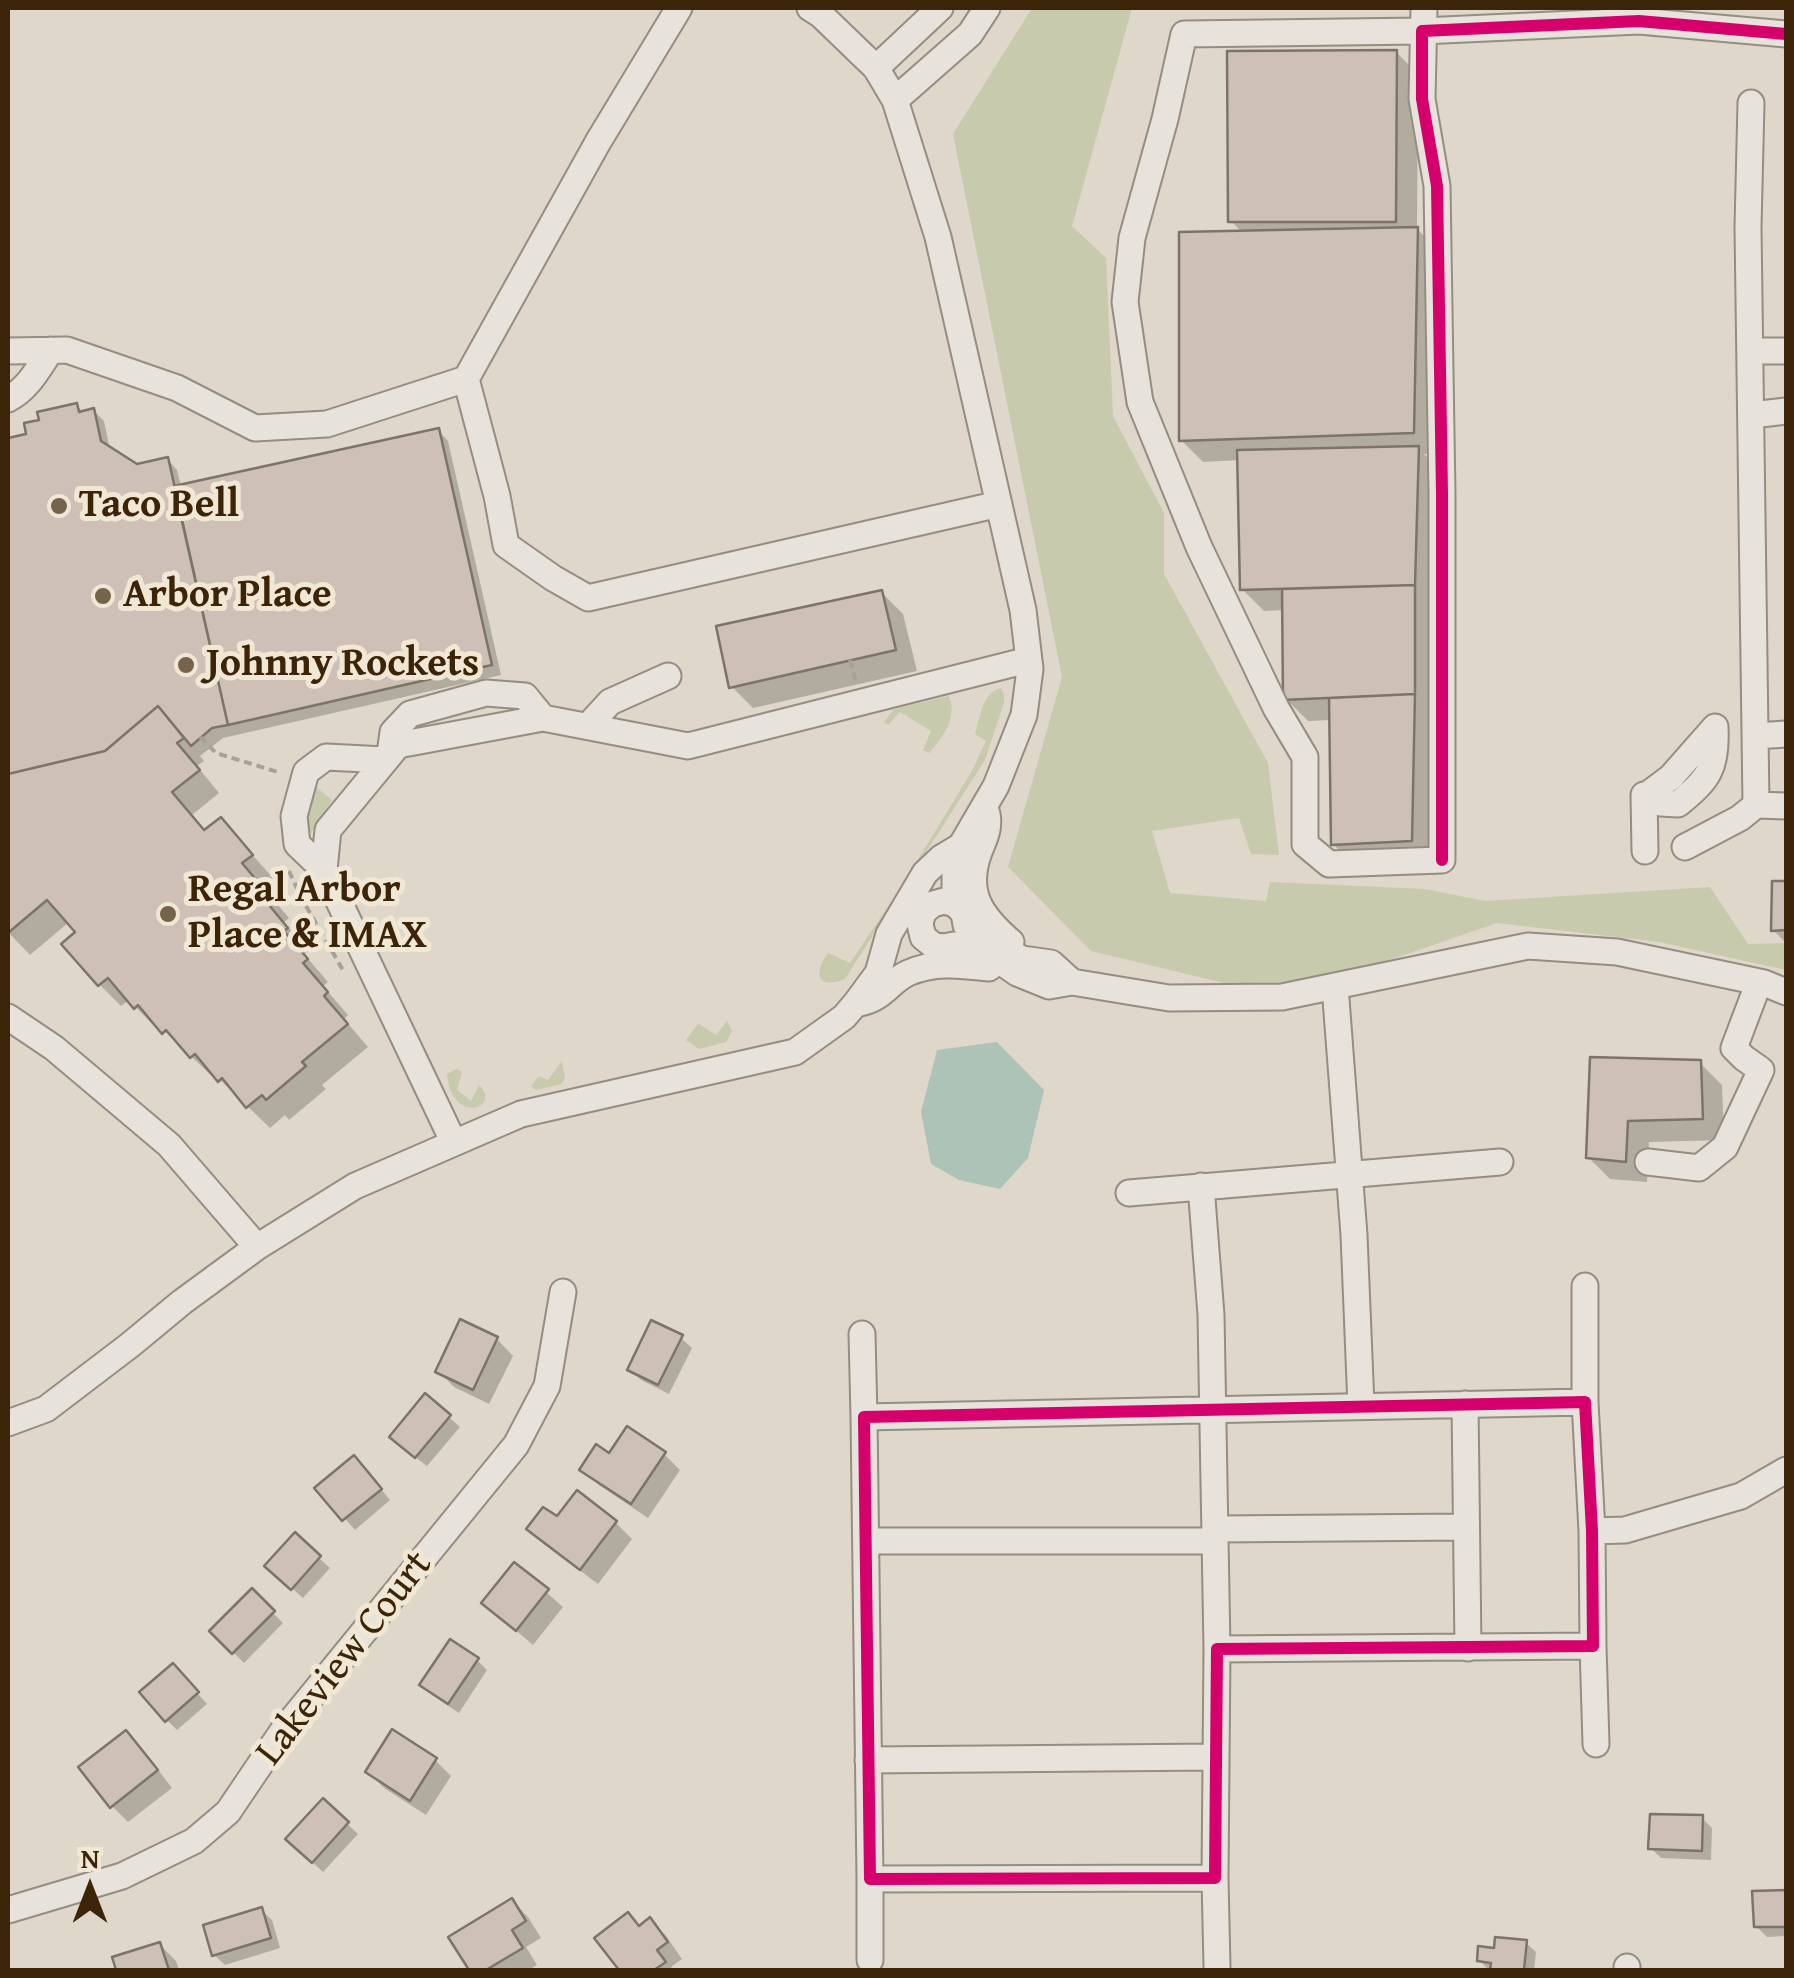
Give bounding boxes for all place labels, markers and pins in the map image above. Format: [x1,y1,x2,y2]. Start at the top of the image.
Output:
place label: Taco Bell [79,482,239,530]
marker: Taco Bell [48,495,70,517]
place label: Arbor Place [123,572,332,620]
marker: Arbor Place [92,585,114,607]
place label: Johnny Rockets [206,641,479,689]
marker: Johnny Rockets [175,654,197,676]
place label: Regal Arbor Place & IMAX [188,867,427,961]
marker: Regal Arbor Place & IMAX [157,903,179,925]

